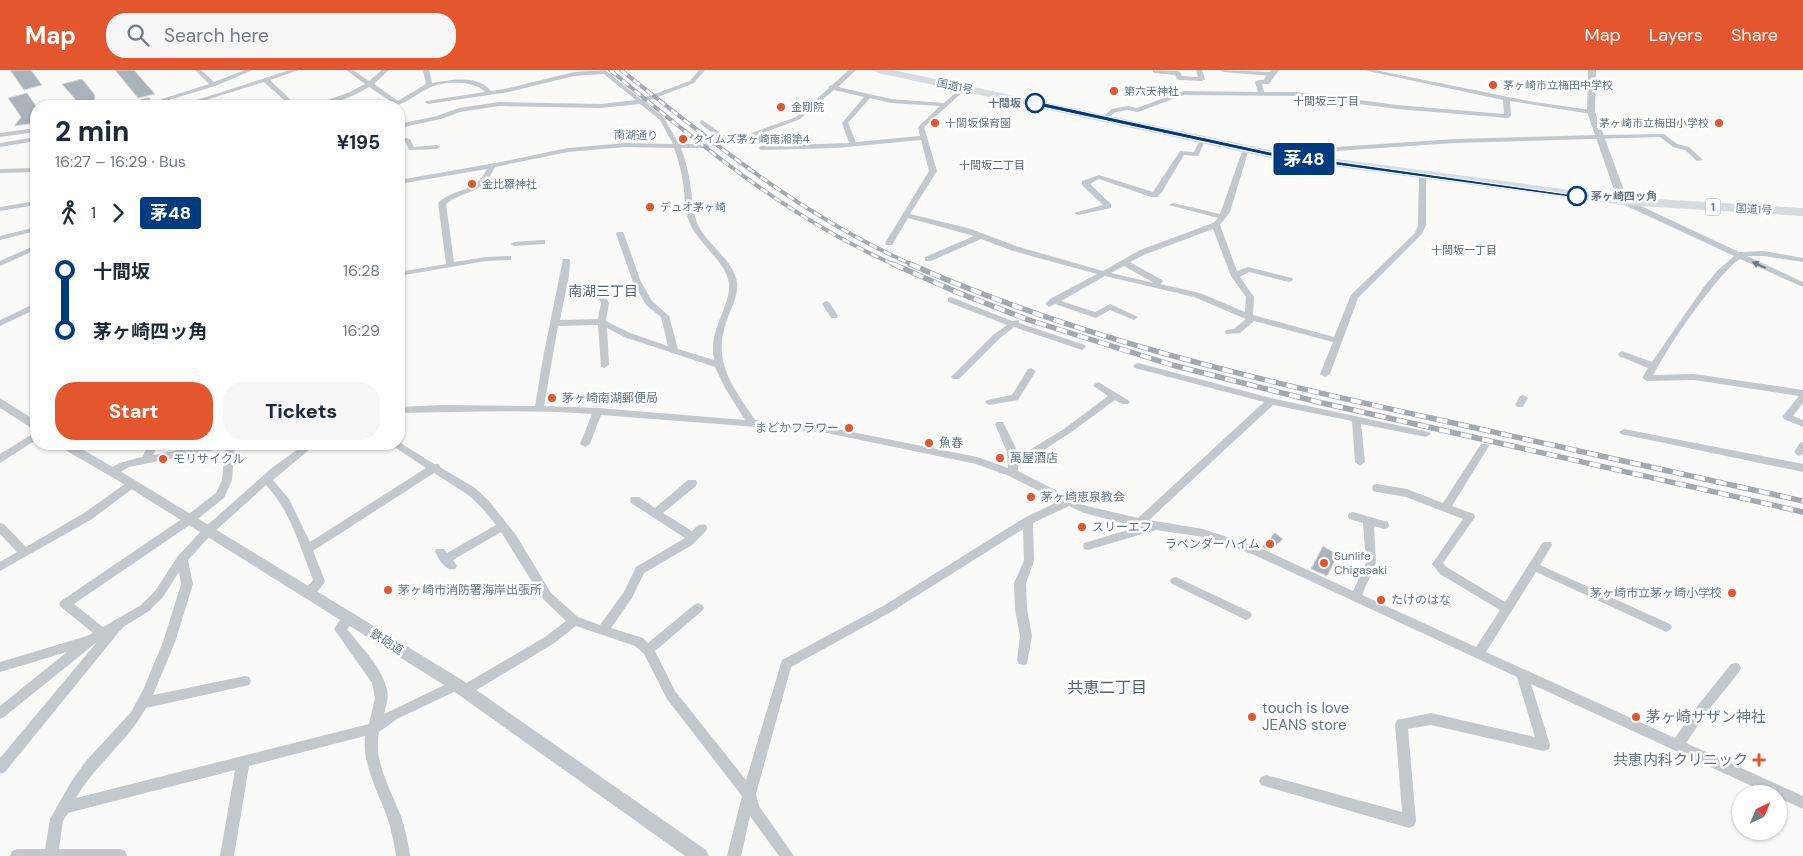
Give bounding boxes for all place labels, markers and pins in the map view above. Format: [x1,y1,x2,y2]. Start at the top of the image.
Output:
place label: 茅ヶ崎市立梅田中学校 [1503,78,1613,92]
marker: 茅ヶ崎市立梅田中学校 [1487,79,1499,91]
place label: 第六天神社 [1124,84,1179,98]
marker: 第六天神社 [1108,85,1120,97]
marker: 十間坂 [1025,93,1045,113]
place label: 十間坂 [988,96,1021,110]
place label: 金剛院 [791,100,824,114]
marker: 金剛院 [775,101,787,113]
place label: 十間坂保育園 [945,116,1011,130]
place label: 茅ヶ崎市立梅田小学校 [1599,116,1709,130]
marker: 十間坂保育園 [929,117,941,129]
marker: 茅ヶ崎市立梅田小学校 [1713,117,1725,129]
place label: タイムズ茅ヶ崎南湘第4 [693,132,810,146]
marker: タイムズ茅ヶ崎南湘第4 [677,133,689,145]
place label: 金比羅神社 [482,177,537,191]
marker: 金比羅神社 [466,178,478,190]
marker: 茅ヶ崎四ッ角 [1567,186,1587,206]
place label: 茅ヶ崎四ッ角 [1591,189,1657,203]
place label: デュオ茅ヶ崎 [660,200,726,214]
marker: デュオ茅ヶ崎 [644,201,656,213]
place label: 茅ヶ崎南湖郵便局 [562,390,658,406]
marker: 茅ヶ崎南湖郵便局 [546,392,558,404]
place label: まどかフラワー [755,420,839,436]
marker: まどかフラワー [843,422,855,434]
place label: 魚春 [939,435,963,451]
marker: 魚春 [923,437,935,449]
place label: 萬屋酒店 [1010,450,1058,466]
place label: モリサイクル [173,451,244,467]
marker: 萬屋酒店 [994,452,1006,464]
marker: モリサイクル [157,453,169,465]
place label: 茅ヶ崎恵泉教会 [1041,489,1125,505]
marker: 茅ヶ崎恵泉教会 [1025,491,1037,503]
place label: スリーエフ [1092,519,1152,535]
marker: スリーエフ [1076,521,1088,533]
place label: ラベンダーハイム [1165,536,1260,552]
marker: ラベンダーハイム [1264,538,1276,550]
place label: Sunlife Chigasaki [1334,548,1387,578]
marker: Sunlife Chigasaki [1318,557,1330,569]
place label: 茅ヶ崎市消防署海岸出張所 [398,582,542,598]
marker: 茅ヶ崎市消防署海岸出張所 [382,584,394,596]
place label: 茅ヶ崎市立茅ヶ崎小学校 [1590,585,1722,601]
marker: 茅ヶ崎市立茅ヶ崎小学校 [1726,587,1738,599]
place label: たけのはな [1391,592,1451,608]
marker: たけのはな [1375,594,1387,606]
place label: touch is love JEANS store [1262,698,1349,735]
place label: 茅ヶ崎サザン神社 [1646,707,1766,727]
marker: touch is love JEANS store [1246,711,1258,723]
marker: 茅ヶ崎サザン神社 [1630,711,1642,723]
place label: 共恵内科クリニック [1613,750,1748,770]
marker: 共恵内科クリニック [1752,753,1766,767]

